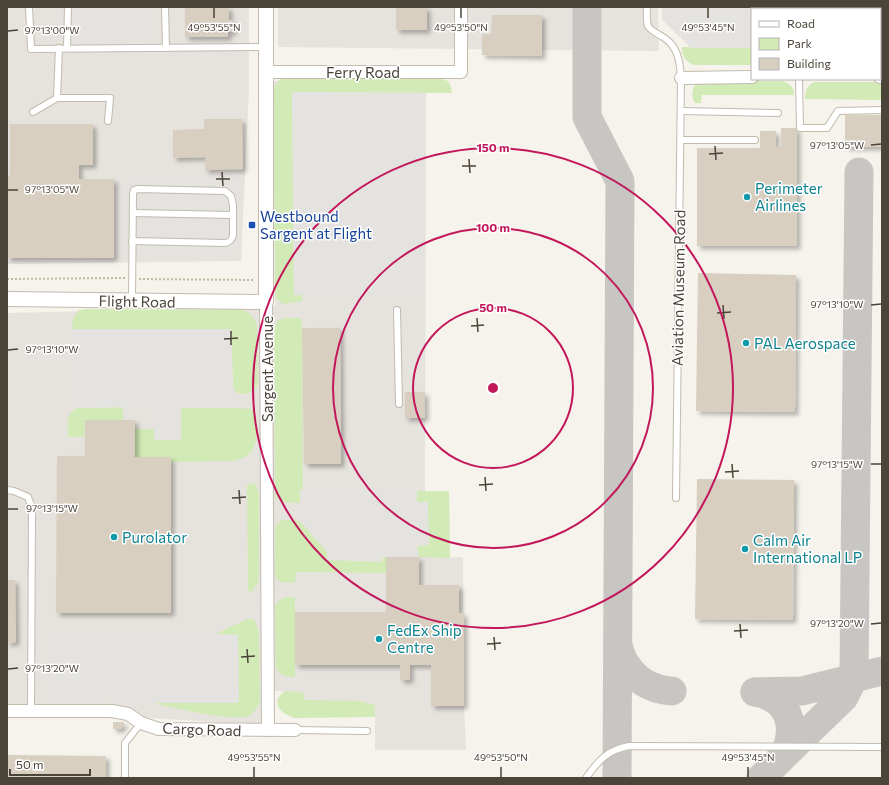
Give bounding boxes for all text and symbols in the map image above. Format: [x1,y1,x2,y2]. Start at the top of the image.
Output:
legend [751,8,881,80]
text: Road [787,16,815,30]
text: 49°53'55"N [188,21,240,33]
text: 49°53'50"N [434,21,488,33]
text: 49°53'45"N [681,21,735,33]
text: 97°13'00"W [24,24,80,36]
text: Park [787,36,813,50]
text: Building [787,56,831,70]
street label: Ferry Road [326,63,400,81]
text: 97°13'05"W [810,139,864,151]
text: 150 m [476,140,510,154]
place label: Perimeter Airlines [755,179,823,214]
text: 97°13'05"W [25,183,79,195]
marker: Perimeter Airlines [742,192,752,202]
place label: Westbound Sargent at Flight [260,207,372,242]
street label: Aviation Museum Road [668,210,688,366]
marker: Westbound Sargent at Flight [247,220,257,230]
text: 100 m [476,220,510,234]
street label: Flight Road [98,291,176,311]
text: 97°13'10"W [811,298,863,310]
text: 50 m [479,300,507,314]
street label: Sargent Avenue [258,316,276,422]
place label: PAL Aerospace [754,334,856,352]
marker: PAL Aerospace [741,338,751,348]
text: 97°13'10"W [26,343,78,355]
centre of rings [486,381,500,395]
text: 97°13'15"W [811,458,863,470]
text: 97°13'15"W [26,502,78,514]
place label: Purolator [122,528,187,546]
place label: Calm Air International LP [753,531,862,566]
marker: Purolator [109,532,119,542]
marker: Calm Air International LP [740,544,750,554]
text: 97°13'20"W [810,617,864,629]
place label: FedEx Ship Centre [387,621,462,656]
marker: FedEx Ship Centre [374,634,384,644]
text: 97°13'20"W [25,662,79,674]
street label: Cargo Road [162,719,242,739]
scale bar [10,751,90,777]
text: 49°53'55"N [228,751,280,763]
text: 49°53'50"N [474,751,528,763]
text: 49°53'45"N [721,751,775,763]
text: 50 m [16,757,44,771]

